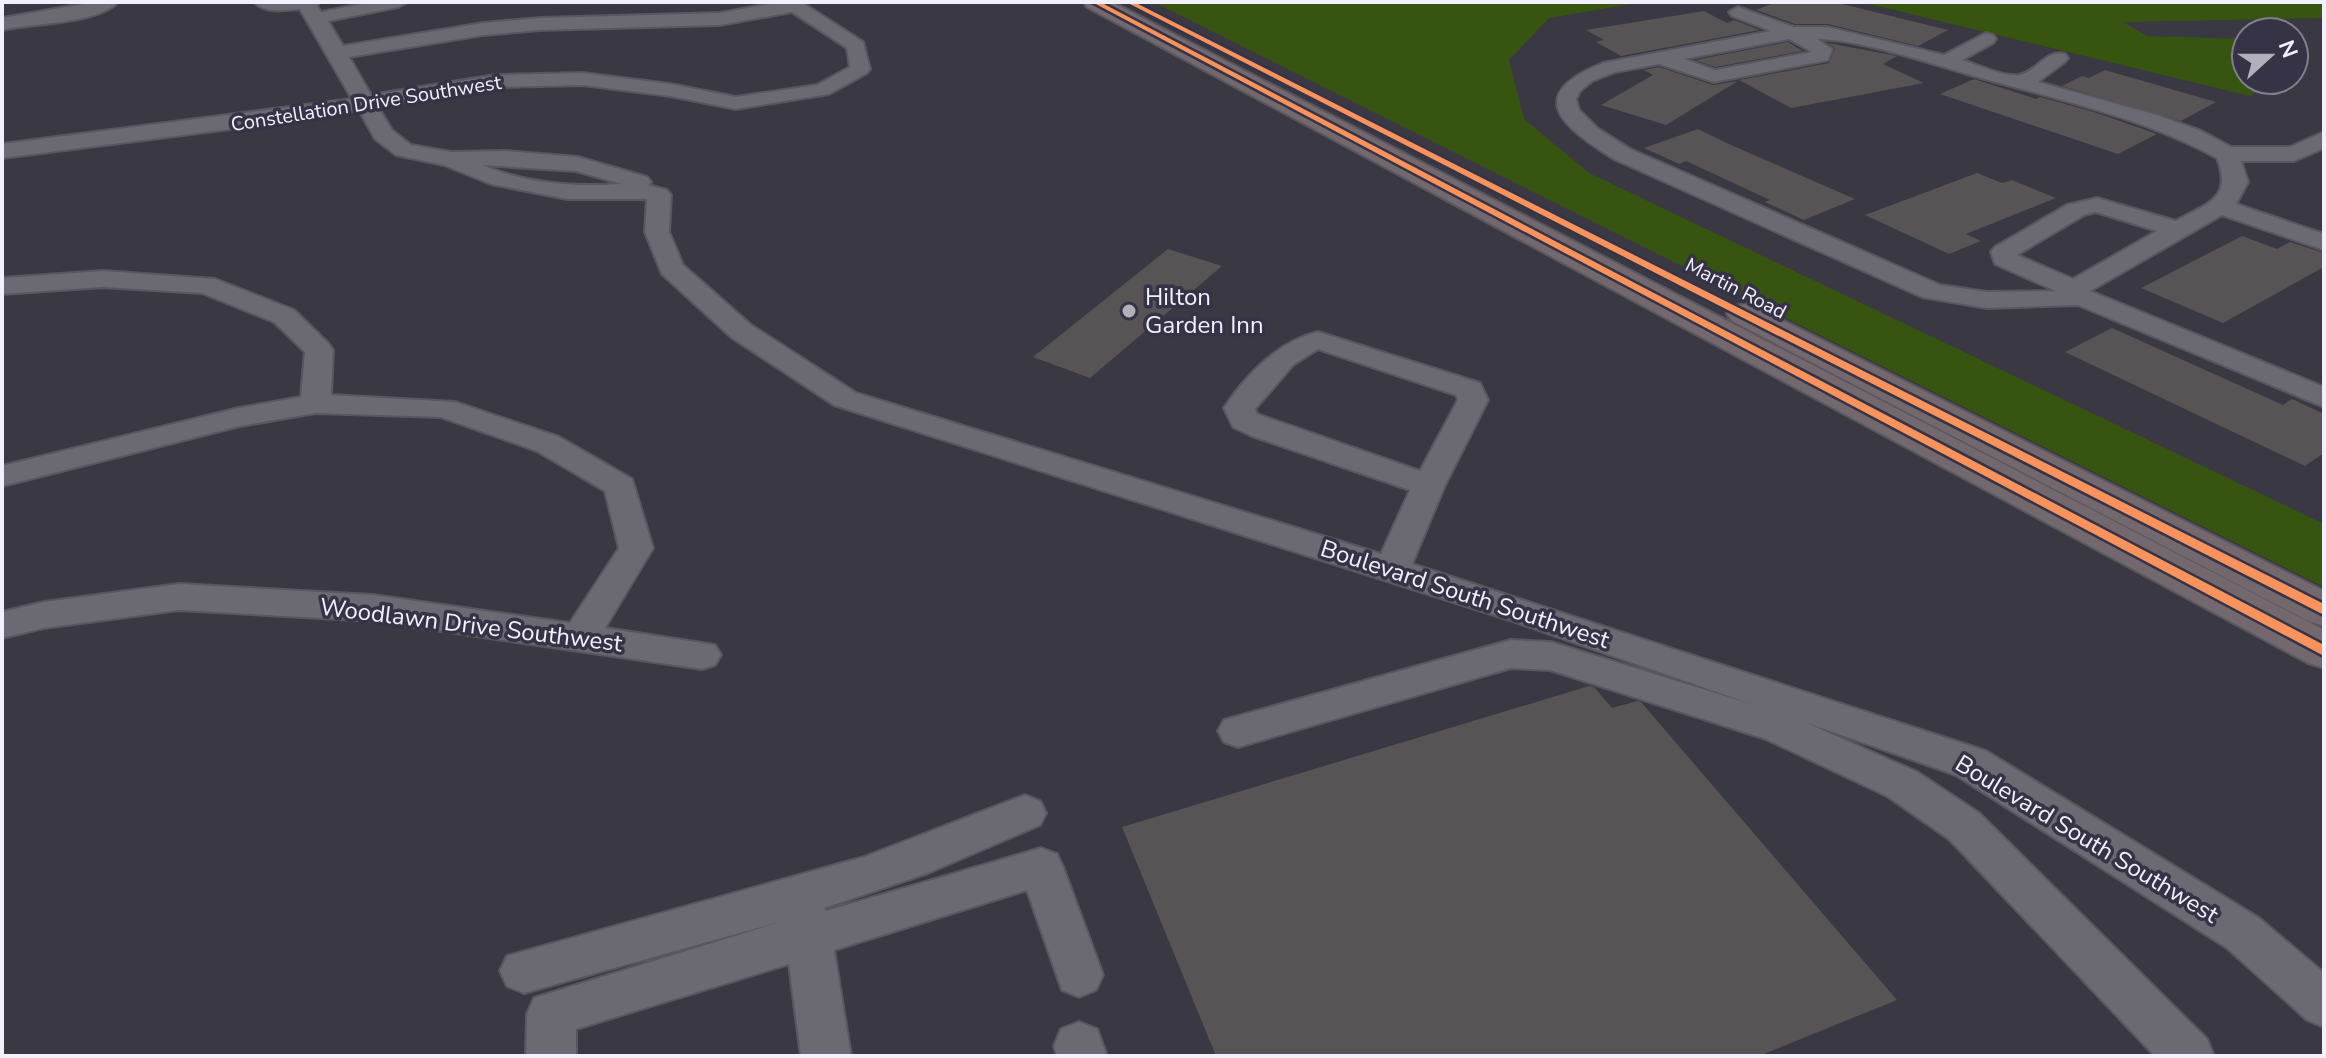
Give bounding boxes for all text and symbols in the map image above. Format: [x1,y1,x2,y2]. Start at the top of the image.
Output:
north arrow [2230,16,2310,96]
text: N [2271,36,2305,62]
street label: Constellation Drive Southwest [229,69,504,138]
street label: Martin Road [1681,251,1791,325]
place label: Hilton Garden Inn [1145,281,1264,341]
marker: Hilton Garden Inn [1120,302,1138,320]
street label: Boulevard South Southwest [1316,532,1614,656]
street label: Woodlawn Drive Southwest [318,591,625,660]
street label: Boulevard South Southwest [1949,748,2225,931]

